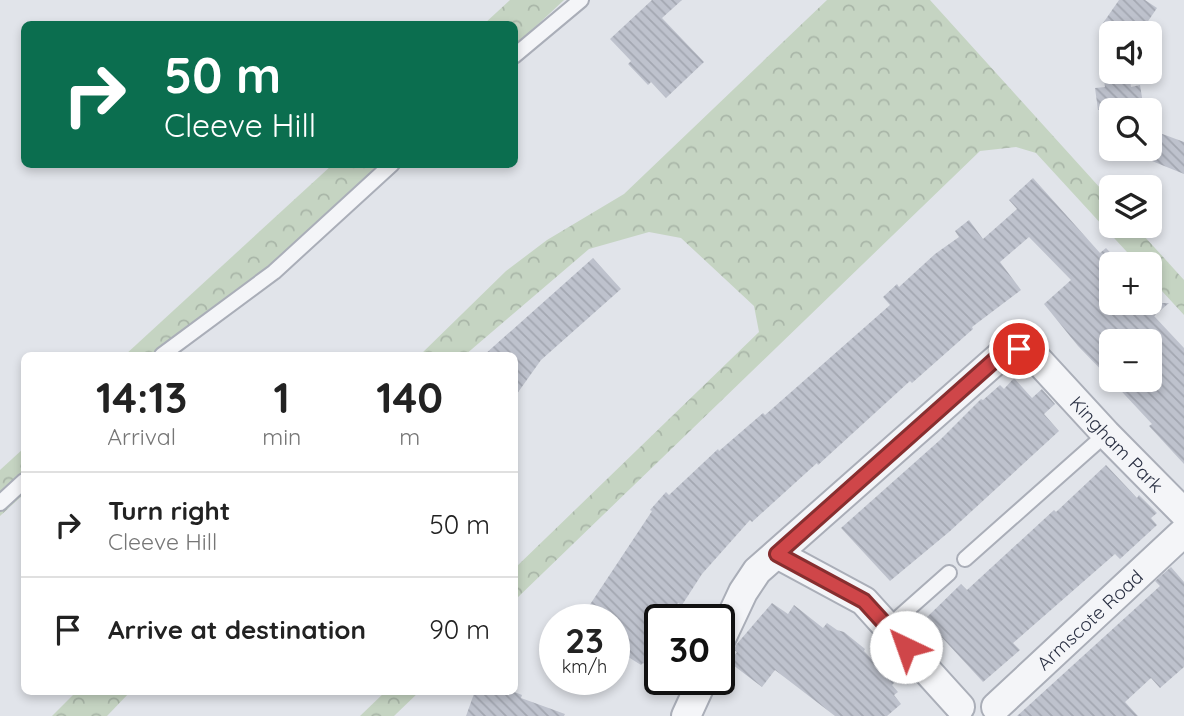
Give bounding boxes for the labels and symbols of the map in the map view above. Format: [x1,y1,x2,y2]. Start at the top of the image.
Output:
pin [989,319,1049,379]
street label: Kingham Park [1065,391,1169,497]
street label: Armscote Road [1032,564,1148,675]
speed limit sign: 30 [644,604,735,695]
position arrow [869,610,943,684]

